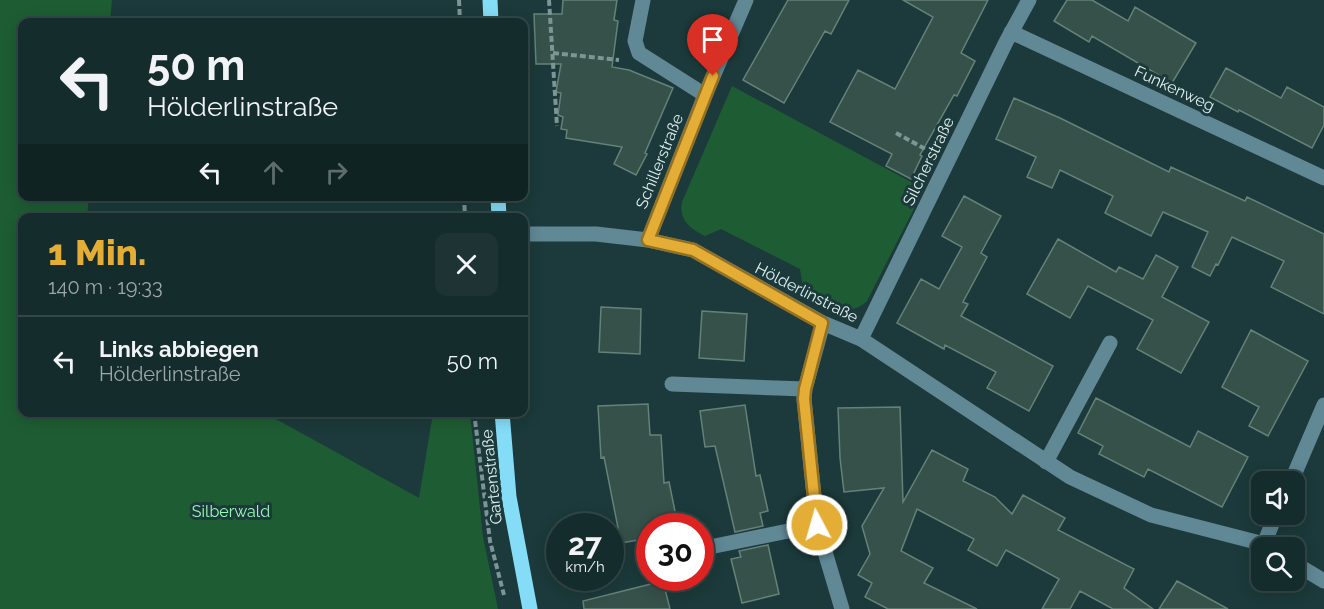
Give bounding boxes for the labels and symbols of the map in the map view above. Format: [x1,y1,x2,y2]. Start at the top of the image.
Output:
pin [687,14,738,76]
street label: Funkenweg [1132,62,1218,115]
street label: Schillerstraße [632,111,687,211]
street label: Silcherstraße [899,114,958,209]
street label: Hölderlinstraße [752,258,862,327]
street label: Gartenstraße [477,429,506,525]
position arrow [785,493,849,557]
park label: Silberwald [192,502,270,521]
speed limit sign: 30 [636,513,714,591]

